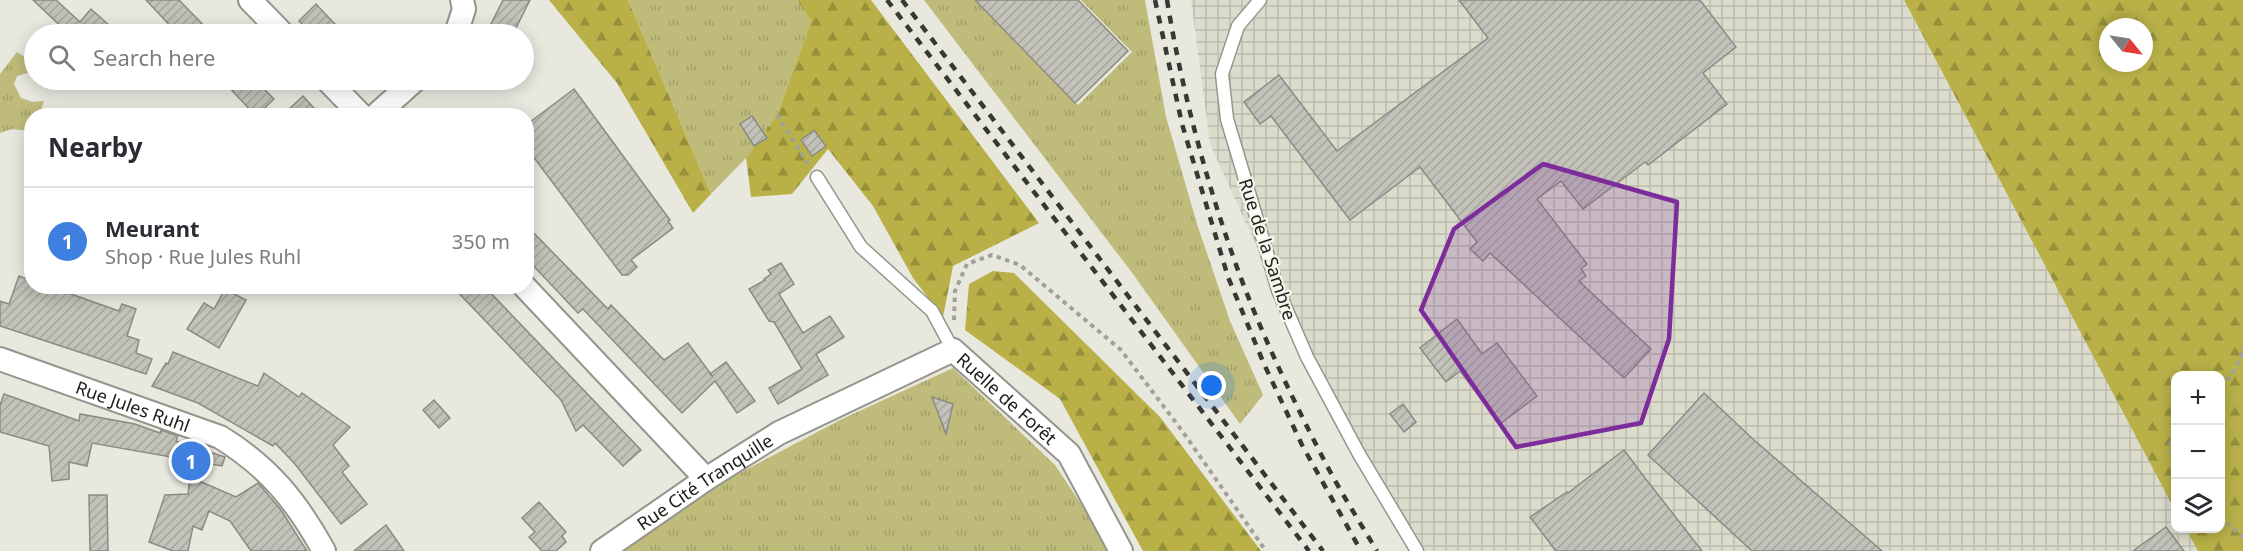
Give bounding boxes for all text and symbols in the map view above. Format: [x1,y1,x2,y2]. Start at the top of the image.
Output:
north arrow [2099,18,2153,72]
search box [24,24,534,90]
icon: search [45,41,78,74]
text: Search here [93,42,215,72]
text: Nearby [48,129,143,165]
street label: Rue de la Sambre [1234,175,1302,323]
text: Meurant [105,213,200,243]
text: 1 [62,228,73,255]
text: 350 m [452,228,510,255]
text: Shop · Rue Jules Ruhl [105,243,301,270]
street label: Ruelle de Forêt [952,347,1062,450]
your location [1197,371,1226,400]
map controls [2171,371,2225,533]
button: + [2171,371,2225,425]
street label: Rue Jules Ruhl [73,375,193,437]
button: − [2171,425,2225,479]
street label: Rue Cité Tranquille [632,428,777,535]
pin: 1 [172,438,210,484]
button: layers [2171,479,2225,533]

